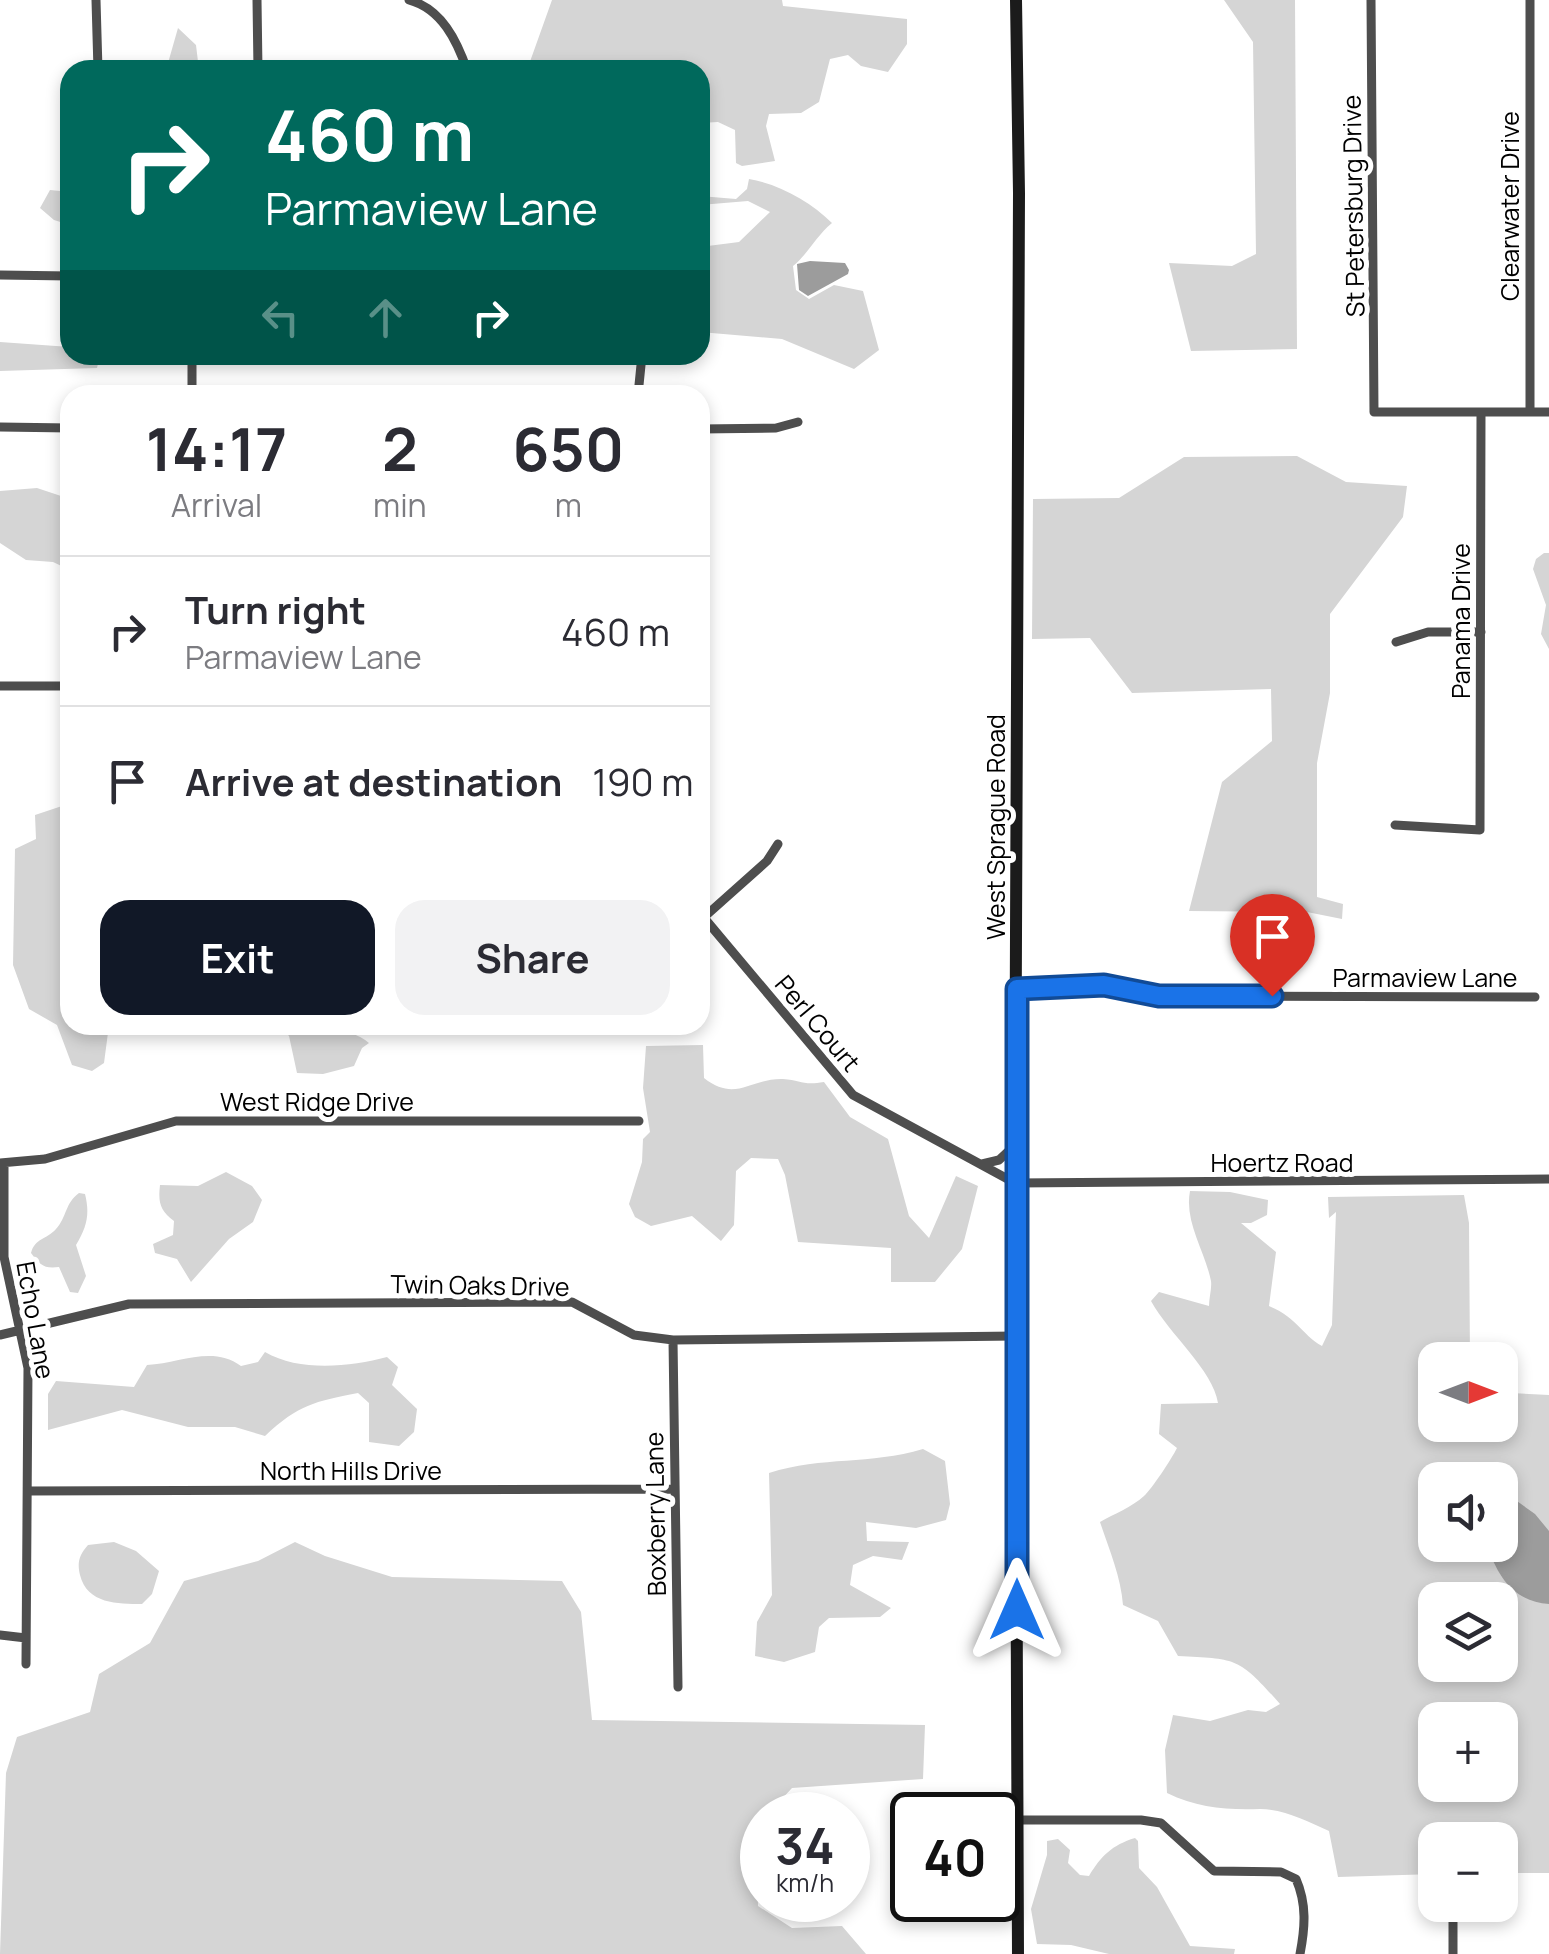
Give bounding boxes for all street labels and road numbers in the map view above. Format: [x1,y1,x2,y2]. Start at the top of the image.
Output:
street label: St Petersburg Drive [1334,95,1372,317]
street label: Clearwater Drive [1492,111,1527,301]
street label: Panama Drive [1443,543,1478,699]
street label: West Sprague Road [978,714,1013,940]
street label: Parmaview Lane [1333,960,1517,995]
street label: Perl Court [767,967,869,1079]
street label: West Ridge Drive [220,1084,414,1119]
street label: Hoertz Road [1210,1145,1354,1180]
street label: Echo Lane [8,1258,64,1382]
street label: Twin Oaks Drive [390,1266,570,1304]
street label: Boxberry Lane [636,1431,674,1597]
street label: North Hills Drive [260,1453,442,1488]

